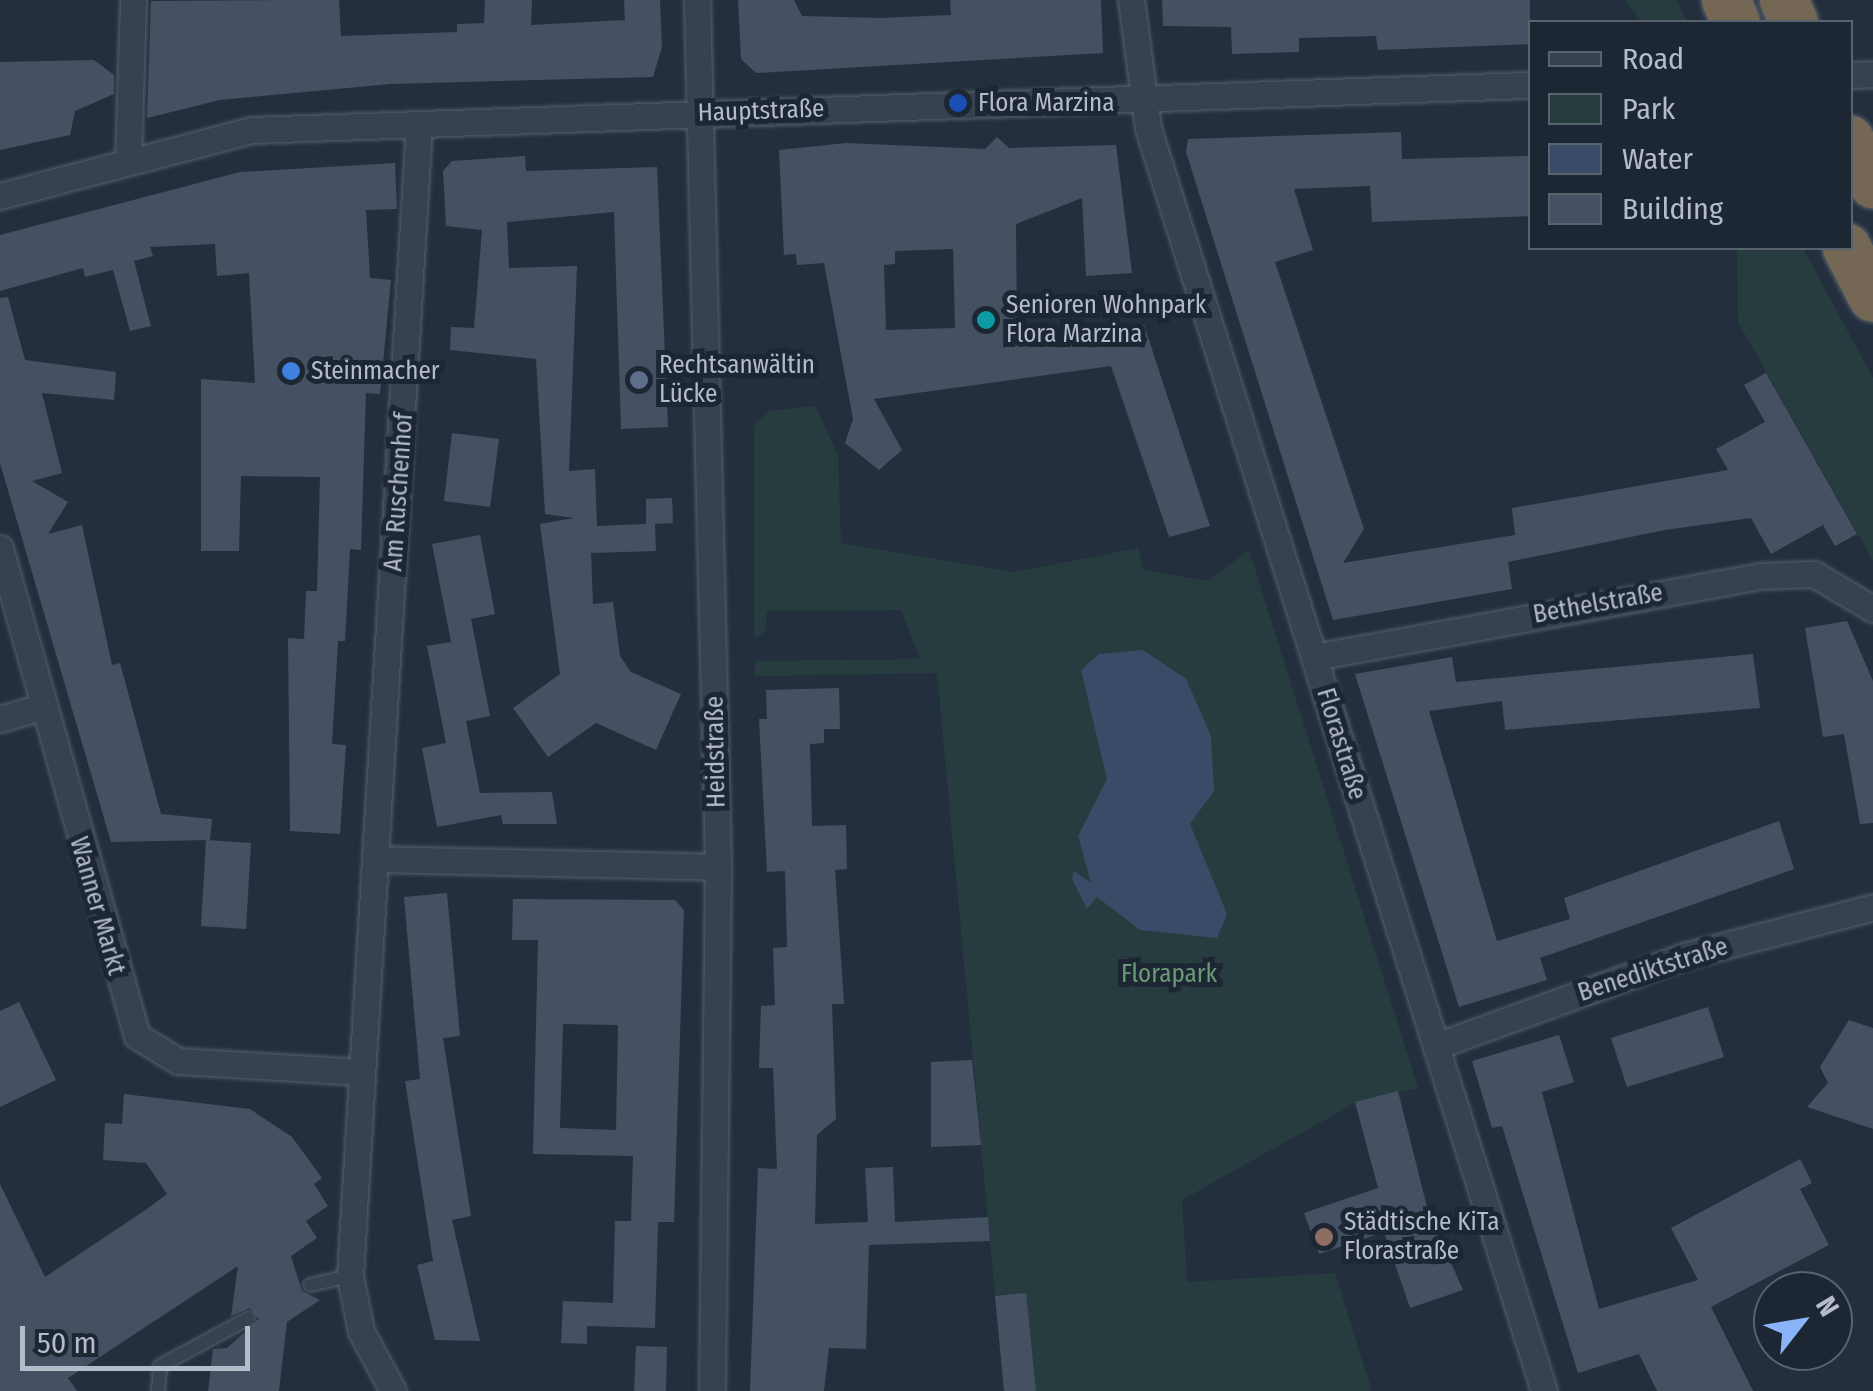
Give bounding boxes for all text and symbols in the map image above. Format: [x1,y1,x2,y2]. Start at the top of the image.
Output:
legend [1528,20,1853,250]
text: Road [1622,41,1684,77]
place label: Flora Marzina [978,88,1114,118]
text: Park [1622,91,1675,127]
marker: Flora Marzina [947,92,969,114]
street label: Hauptstraße [697,94,825,128]
text: Water [1622,141,1693,177]
text: Building [1622,191,1723,227]
place label: Senioren Wohnpark Flora Marzina [1006,291,1206,350]
marker: Senioren Wohnpark Flora Marzina [975,309,997,331]
place label: Rechtsanwältin Lücke [659,351,815,410]
place label: Steinmacher [311,356,439,386]
marker: Steinmacher [280,360,302,382]
marker: Rechtsanwältin Lücke [628,369,650,391]
street label: Am Ruschenhof [378,412,420,572]
street label: Bethelstraße [1531,578,1665,630]
street label: Florastraße [1310,685,1372,803]
street label: Heidstraße [700,696,732,808]
street label: Wanner Markt [63,834,131,978]
street label: Benediktstraße [1574,932,1732,1008]
park label: Florapark [1121,959,1217,989]
place label: Städtische KiTa Florastraße [1344,1208,1499,1267]
marker: Städtische KiTa Florastraße [1313,1226,1335,1248]
north arrow [1753,1271,1853,1371]
text: N [1809,1291,1846,1322]
scale bar [25,1306,255,1368]
text: 50 m [37,1325,97,1361]

